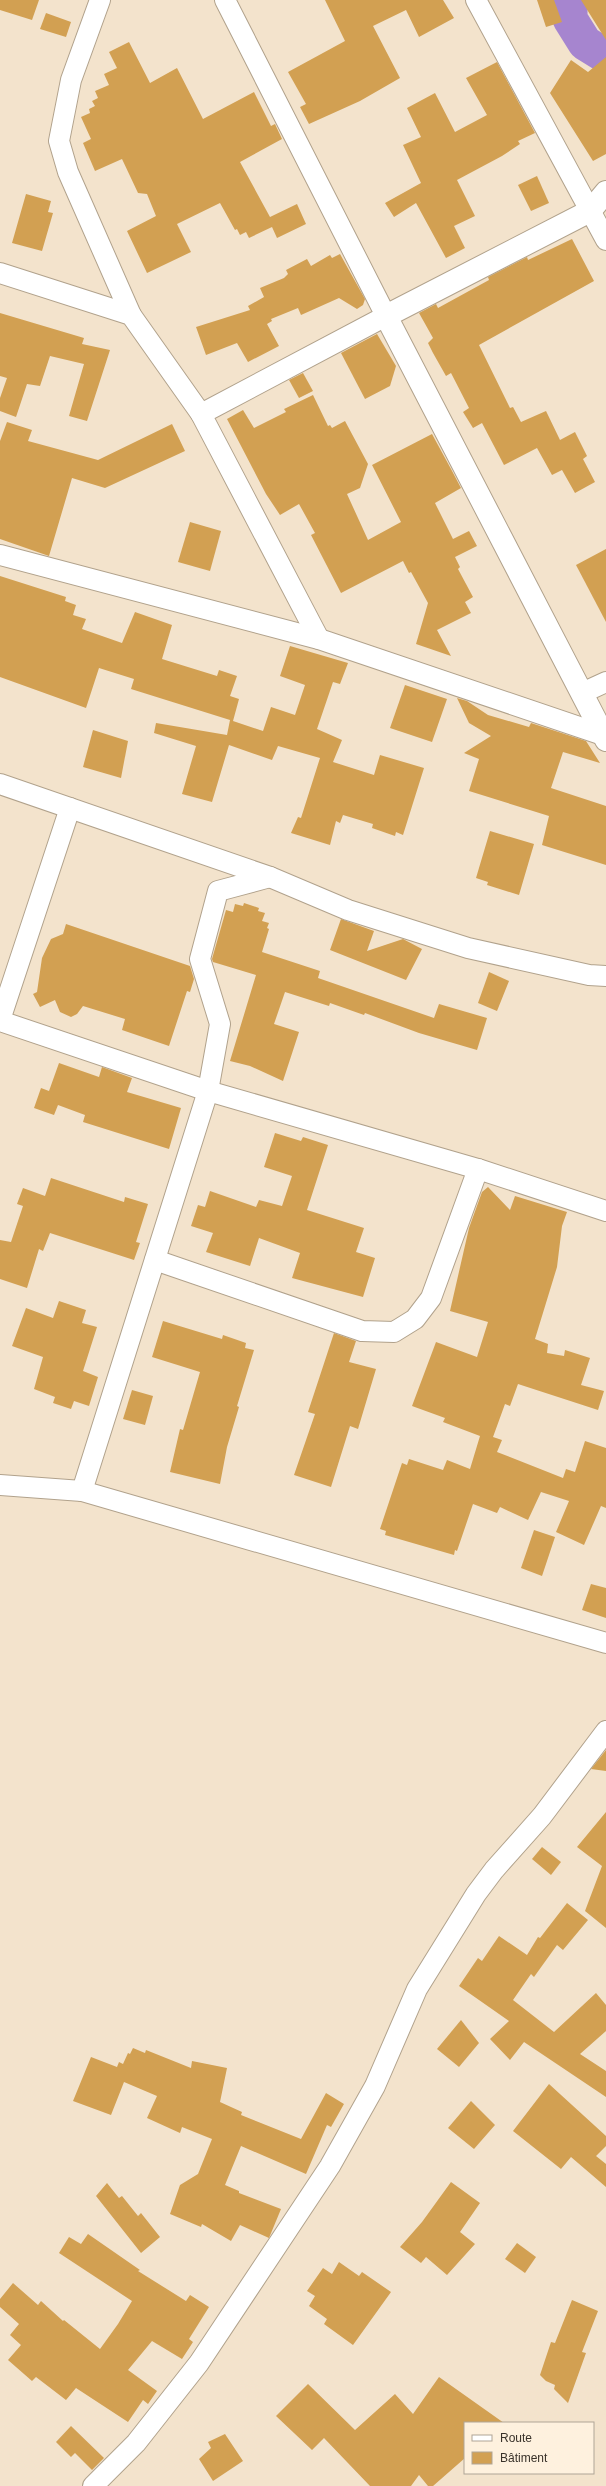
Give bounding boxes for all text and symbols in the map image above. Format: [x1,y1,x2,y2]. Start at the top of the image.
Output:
legend [464,2422,594,2474]
text: Route [500,2431,532,2445]
text: Bâtiment [500,2451,548,2465]

